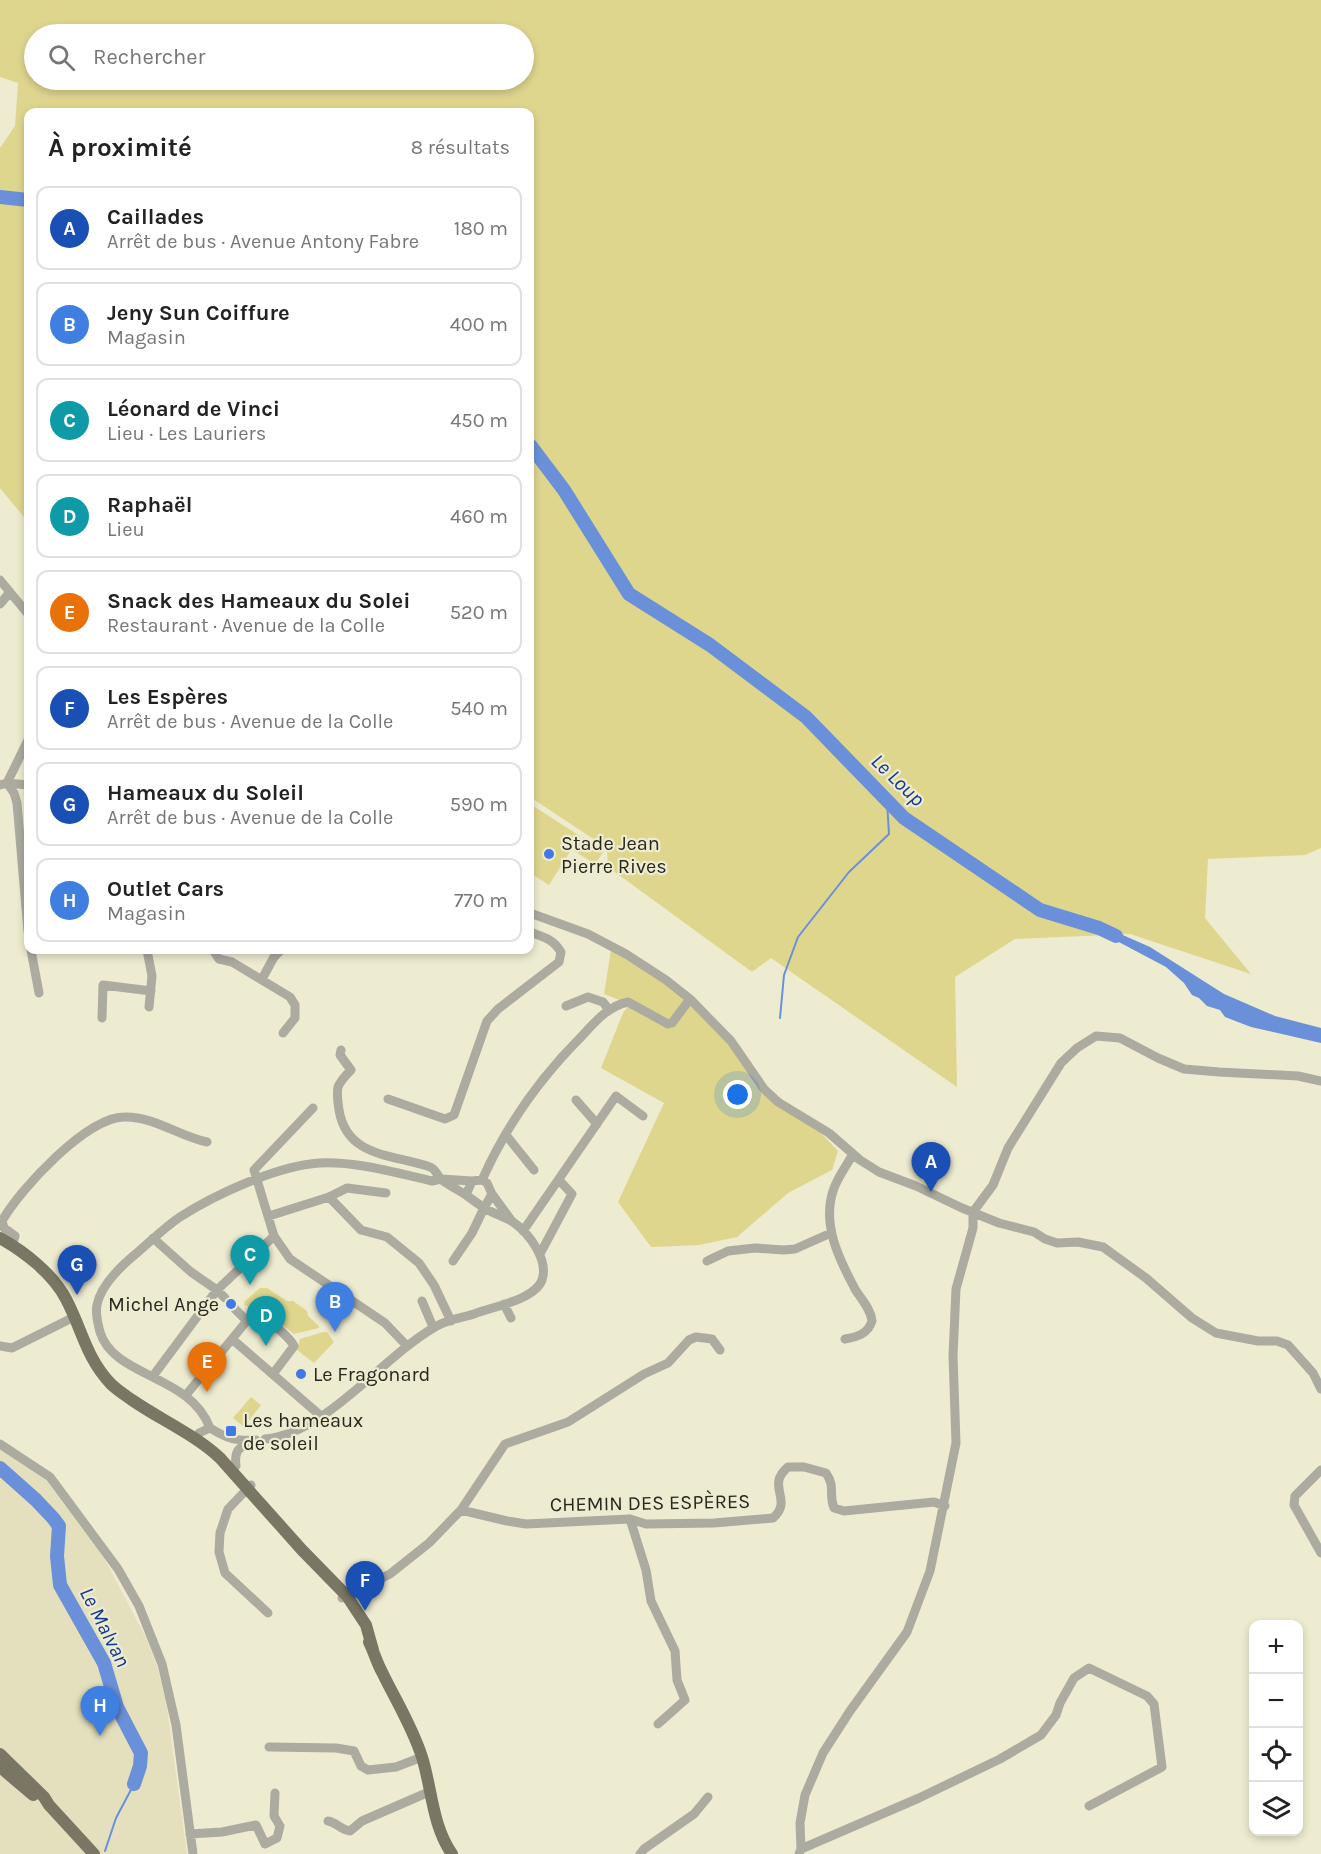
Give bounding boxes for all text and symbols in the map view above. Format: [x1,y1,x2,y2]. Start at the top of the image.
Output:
search box [24,24,534,90]
icon: search [45,41,78,74]
text: Rechercher [93,44,206,70]
text: À proximité [48,132,192,163]
text: 8 résultats [411,136,510,159]
text: Caillades [107,204,204,230]
text: A [63,217,76,240]
text: 180 m [454,217,508,240]
text: Arrêt de bus · Avenue Antony Fabre [107,230,419,253]
text: Jeny Sun Coiffure [107,300,290,326]
text: B [63,313,76,336]
text: 400 m [450,313,508,336]
text: Magasin [107,326,186,349]
text: Léonard de Vinci [107,396,280,422]
text: C [63,409,76,432]
text: 450 m [450,409,508,432]
text: Lieu · Les Lauriers [107,422,266,445]
text: Raphaël [107,492,192,518]
text: D [63,505,76,528]
text: 460 m [450,505,508,528]
text: Lieu [107,518,145,541]
text: Snack des Hameaux du Solei [107,588,410,614]
text: E [64,601,75,624]
text: 520 m [450,601,508,624]
text: Restaurant · Avenue de la Colle [107,614,385,637]
text: Les Espères [107,684,228,710]
text: F [64,697,75,720]
text: 540 m [450,697,508,720]
text: Arrêt de bus · Avenue de la Colle [107,710,393,733]
water label: Le Loup [866,749,930,811]
text: Hameaux du Soleil [107,780,304,806]
text: G [63,793,76,816]
text: 590 m [450,793,508,816]
text: Arrêt de bus · Avenue de la Colle [107,806,393,829]
place label: Stade Jean Pierre Rives [561,832,667,878]
marker: Stade Jean Pierre Rives [542,847,556,861]
text: Outlet Cars [107,876,224,902]
text: H [62,889,77,912]
text: 770 m [454,889,508,912]
text: Magasin [107,902,186,925]
your location [723,1080,752,1109]
pin: A [912,1142,950,1192]
pin: C [230,1236,270,1285]
pin: G [58,1246,97,1295]
pin: B [316,1282,354,1332]
place label: Michel Ange [108,1293,219,1316]
pin: D [246,1296,286,1346]
marker: Michel Ange [224,1297,238,1311]
pin: E [188,1342,226,1392]
place label: Le Fragonard [313,1363,430,1386]
marker: Le Fragonard [294,1367,308,1381]
place label: Les hameaux de soleil [243,1409,363,1455]
marker: Les hameaux de soleil [224,1424,238,1438]
street label: CHEMIN DES ESPÈRES [550,1489,750,1516]
pin: F [346,1562,385,1611]
water label: Le Malvan [75,1583,135,1671]
map controls [1249,1620,1303,1836]
button: + [1249,1620,1303,1674]
button: − [1249,1674,1303,1728]
pin: H [80,1686,120,1736]
button: locate [1249,1728,1303,1782]
button: layers [1249,1782,1303,1836]

